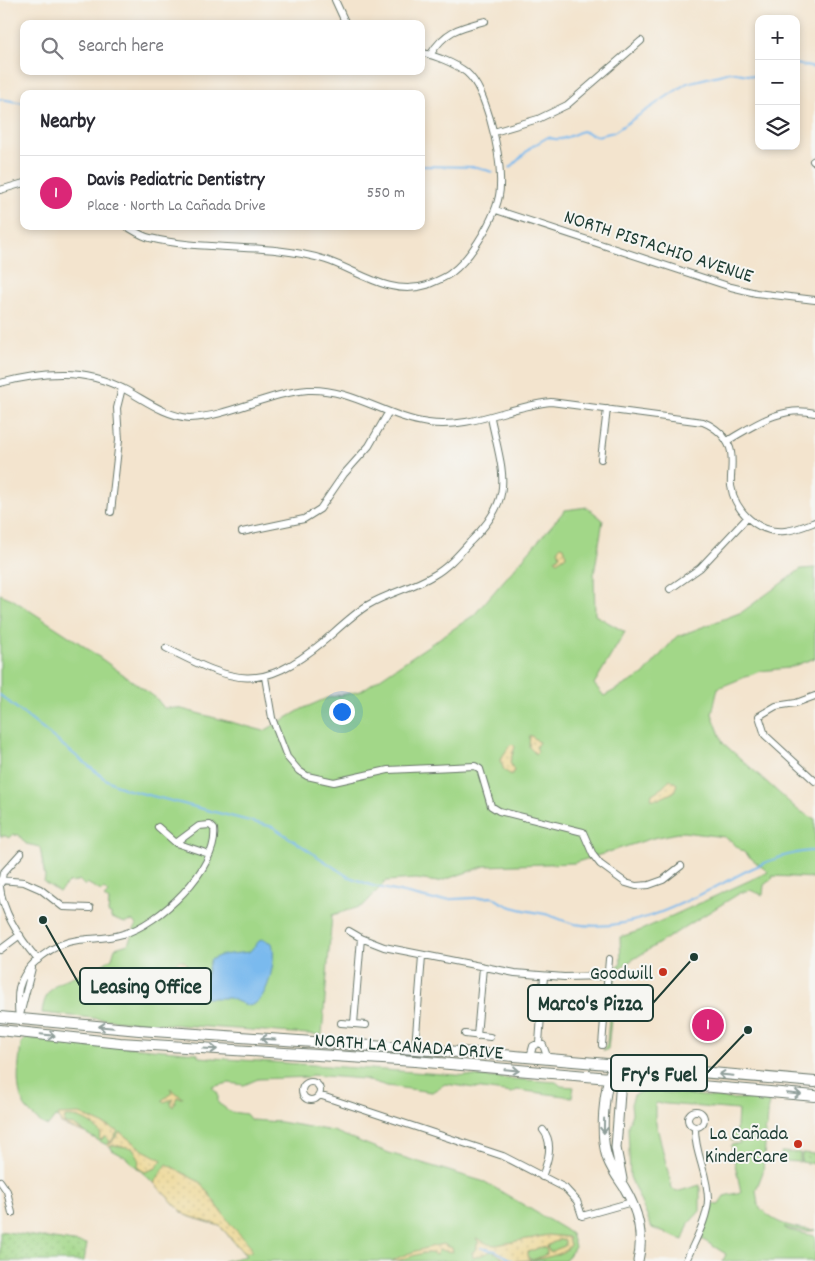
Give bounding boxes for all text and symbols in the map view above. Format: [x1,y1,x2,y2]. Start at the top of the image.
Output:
map controls [755,15,800,150]
button: + [755,15,800,60]
search box [20,20,425,75]
icon: search [38,34,66,62]
text: Search here [78,34,164,61]
button: − [755,60,800,105]
button: layers [755,105,800,150]
text: Nearby [40,108,95,138]
text: Davis Pediatric Dentistry [87,168,264,195]
text: 1 [54,182,58,205]
text: 550 m [367,182,405,205]
text: Place · North La Cañada Drive [87,195,265,218]
street label: NORTH PISTACHIO AVENUE [560,204,756,292]
your location [329,699,355,725]
place label: Goodwill [590,961,653,989]
marker: Goodwill [657,966,669,978]
callout: Leasing Office [80,968,211,1004]
text: Leasing Office [90,974,202,1004]
callout: Marco's Pizza [528,985,653,1021]
text: Marco's Pizza [538,991,643,1021]
pin: 1 [692,1006,724,1044]
one-way arrow [98,1023,114,1032]
street label: NORTH LA CAÑADA DRIVE [313,1027,504,1069]
one-way arrow [40,1030,56,1040]
one-way arrow [260,1034,276,1043]
one-way arrow [202,1044,218,1053]
callout: Fry's Fuel [611,1055,707,1091]
text: Fry's Fuel [621,1062,698,1092]
one-way arrow [504,1065,520,1074]
one-way arrow [719,1070,735,1080]
one-way arrow [786,1090,802,1099]
one-way arrow [599,1118,609,1134]
place label: La Cañada KinderCare [705,1121,789,1172]
marker: La Cañada KinderCare [792,1138,804,1150]

